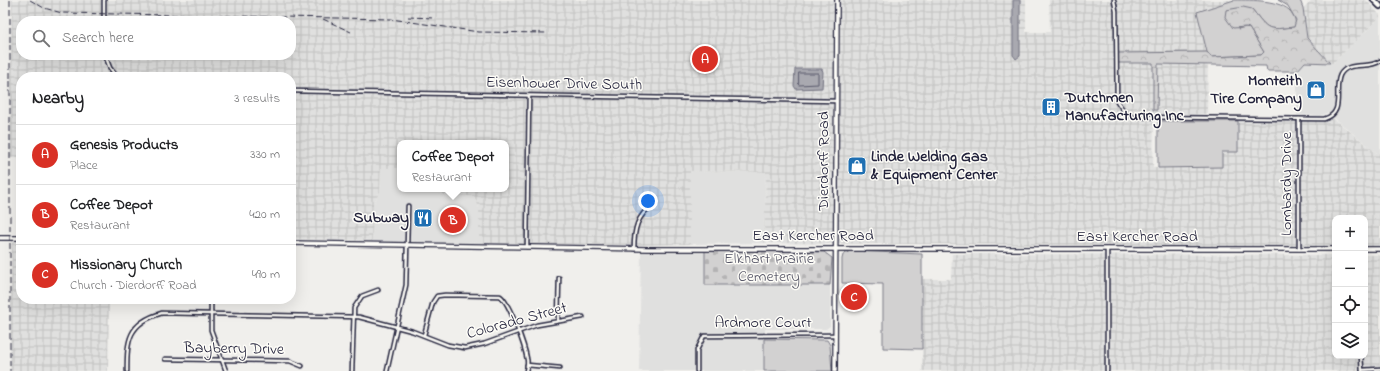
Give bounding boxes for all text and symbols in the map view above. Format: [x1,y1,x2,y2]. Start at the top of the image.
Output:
search box [16,16,296,60]
icon: search [30,27,52,49]
text: Search here [62,27,134,49]
pin: A [692,44,718,74]
place label: Monteith Tire Company [1210,69,1302,112]
street label: Eisenhower Drive South [486,71,642,97]
shop icon: Monteith Tire Company [1305,79,1327,101]
text: Nearby [32,86,84,111]
place label: Dutchmen Manufacturing Inc [1064,86,1185,129]
text: 3 results [234,89,280,108]
building icon: Dutchmen Manufacturing Inc [1040,96,1062,118]
street label: Dierdorff Road [812,111,836,212]
street label: Lombardy Drive [1275,131,1299,236]
text: Genesis Products [70,134,179,156]
popup [397,140,509,192]
text: A [41,145,49,164]
text: 330 m [250,145,280,164]
place label: Linde Welding Gas & Equipment Center [870,145,999,187]
text: Coffee Depot [412,146,494,168]
shop icon: Linde Welding Gas & Equipment Center [846,155,868,177]
text: Place [70,156,98,175]
text: Restaurant [412,168,472,187]
your location [638,191,658,211]
text: Coffee Depot [70,194,153,216]
text: B [41,205,49,224]
text: 420 m [249,205,280,224]
pin: B [440,205,466,235]
place label: Subway [353,206,409,231]
restaurant icon: Subway [412,207,434,229]
map controls [1332,215,1368,359]
button: + [1332,215,1368,251]
text: Restaurant [70,216,130,235]
street label: East Kercher Road [752,224,874,248]
street label: East Kercher Road [1076,225,1198,249]
park label: Elkhart Prairie Cemetery [724,247,815,289]
button: − [1332,251,1368,287]
text: Missionary Church [70,254,182,276]
text: C [41,265,49,284]
text: 490 m [252,265,280,284]
text: Church · Dierdorff Road [70,276,197,295]
pin: C [841,282,867,312]
button: locate [1332,287,1368,323]
street label: Colorado Street [464,296,570,346]
street label: Ardmore Court [714,311,812,335]
button: layers [1332,323,1368,359]
street label: Bayberry Drive [183,336,285,362]

